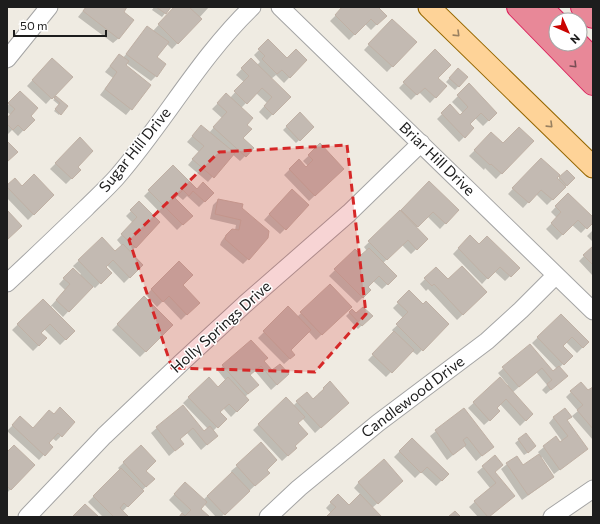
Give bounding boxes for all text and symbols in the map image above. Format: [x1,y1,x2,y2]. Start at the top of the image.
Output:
scale bar [14,12,106,38]
north arrow [548,12,588,52]
text: 50 m [20,18,48,32]
one-way arrow [452,29,460,37]
text: N [568,32,583,47]
one-way arrow [569,60,577,68]
street label: Sugar Hill Drive [95,103,174,195]
street label: Briar Hill Drive [396,118,479,199]
one-way arrow [545,120,553,128]
street label: Holly Springs Drive [167,276,274,376]
street label: Candlewood Drive [357,352,468,441]

